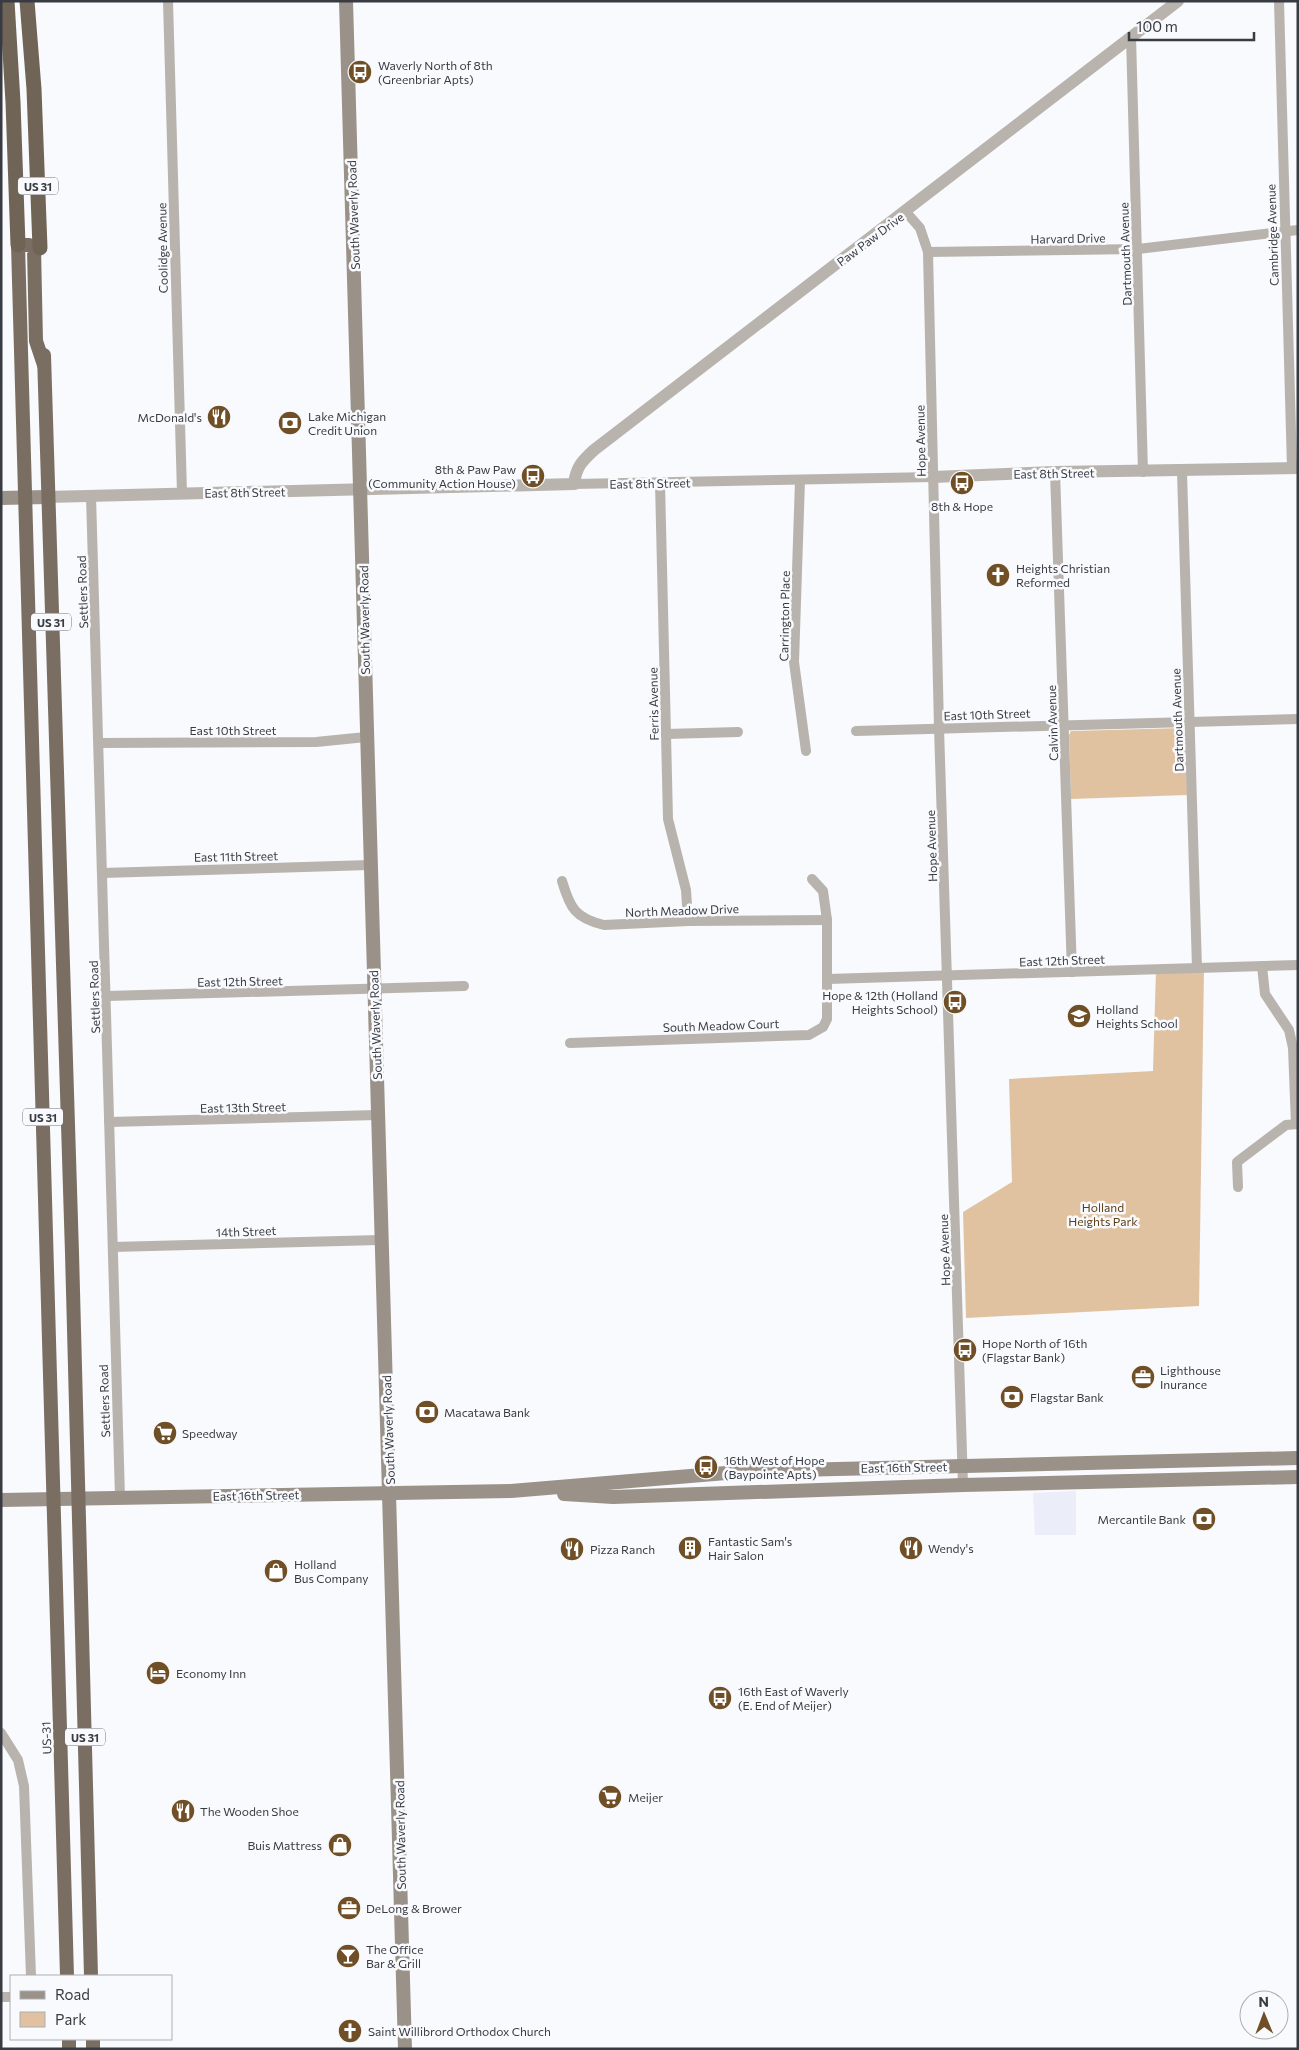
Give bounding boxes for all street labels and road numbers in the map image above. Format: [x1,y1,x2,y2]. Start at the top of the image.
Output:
street label: South Waverly Road [344,160,362,270]
road number: US 31 [18,178,58,195]
street label: Cambridge Avenue [1263,184,1281,286]
street label: Dartmouth Avenue [1116,202,1134,306]
street label: Coolidge Avenue [154,203,170,293]
street label: Paw Paw Drive [834,209,906,269]
street label: Harvard Drive [1030,230,1106,246]
street label: Hope Avenue [912,405,928,477]
street label: East 8th Street [1013,465,1095,481]
street label: East 8th Street [609,475,691,491]
street label: East 8th Street [204,484,286,500]
street label: Settlers Road [74,555,90,629]
street label: South Waverly Road [356,565,372,675]
street label: Carrington Place [776,570,792,662]
road number: US 31 [31,614,71,630]
street label: Ferris Avenue [645,667,661,741]
street label: Dartmouth Avenue [1168,668,1186,772]
street label: Calvin Avenue [1044,685,1060,761]
street label: East 10th Street [943,705,1031,723]
street label: East 10th Street [189,723,277,737]
street label: Hope Avenue [923,810,939,882]
street label: East 11th Street [194,848,278,864]
street label: North Meadow Drive [625,901,739,919]
street label: East 12th Street [1019,952,1105,968]
street label: Settlers Road [86,960,102,1034]
street label: South Waverly Road [366,970,384,1080]
street label: East 12th Street [197,973,283,989]
street label: South Meadow Court [662,1016,780,1034]
street label: East 13th Street [200,1099,286,1115]
road number: US 31 [23,1108,63,1126]
street label: Hope Avenue [936,1214,952,1286]
street label: 14th Street [216,1223,276,1239]
street label: Settlers Road [96,1364,112,1438]
street label: South Waverly Road [379,1375,397,1485]
street label: East 16th Street [861,1459,947,1475]
street label: East 16th Street [213,1487,299,1503]
street label: US-31 [38,1721,54,1755]
road number: US 31 [65,1728,105,1745]
street label: South Waverly Road [392,1780,408,1890]

